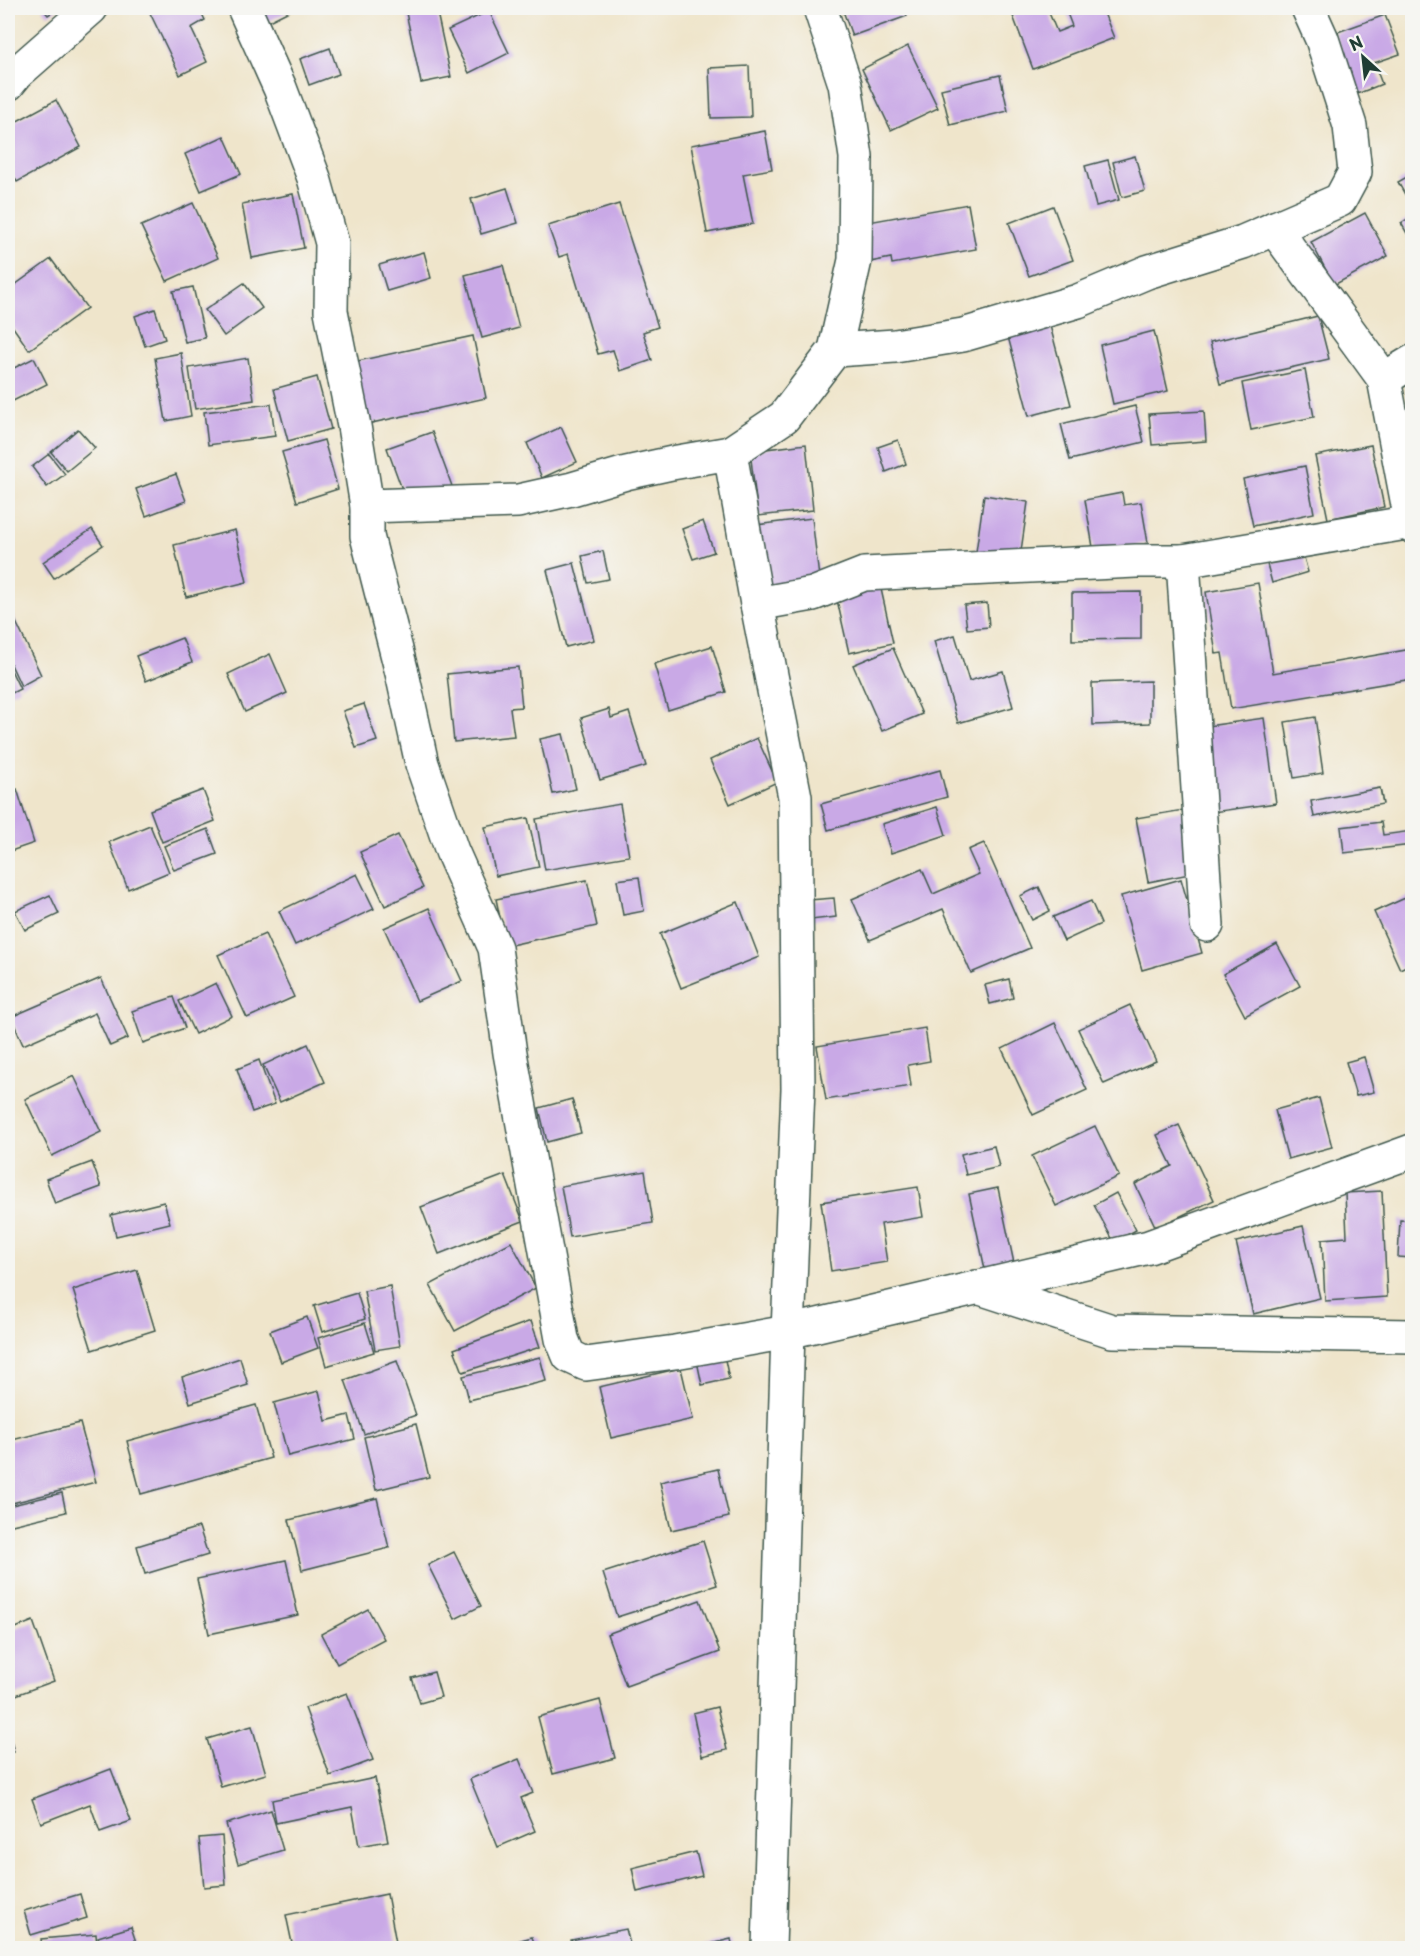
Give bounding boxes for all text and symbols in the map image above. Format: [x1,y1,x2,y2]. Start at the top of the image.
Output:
north arrow [1333,27,1393,87]
text: N [1345,29,1367,56]

